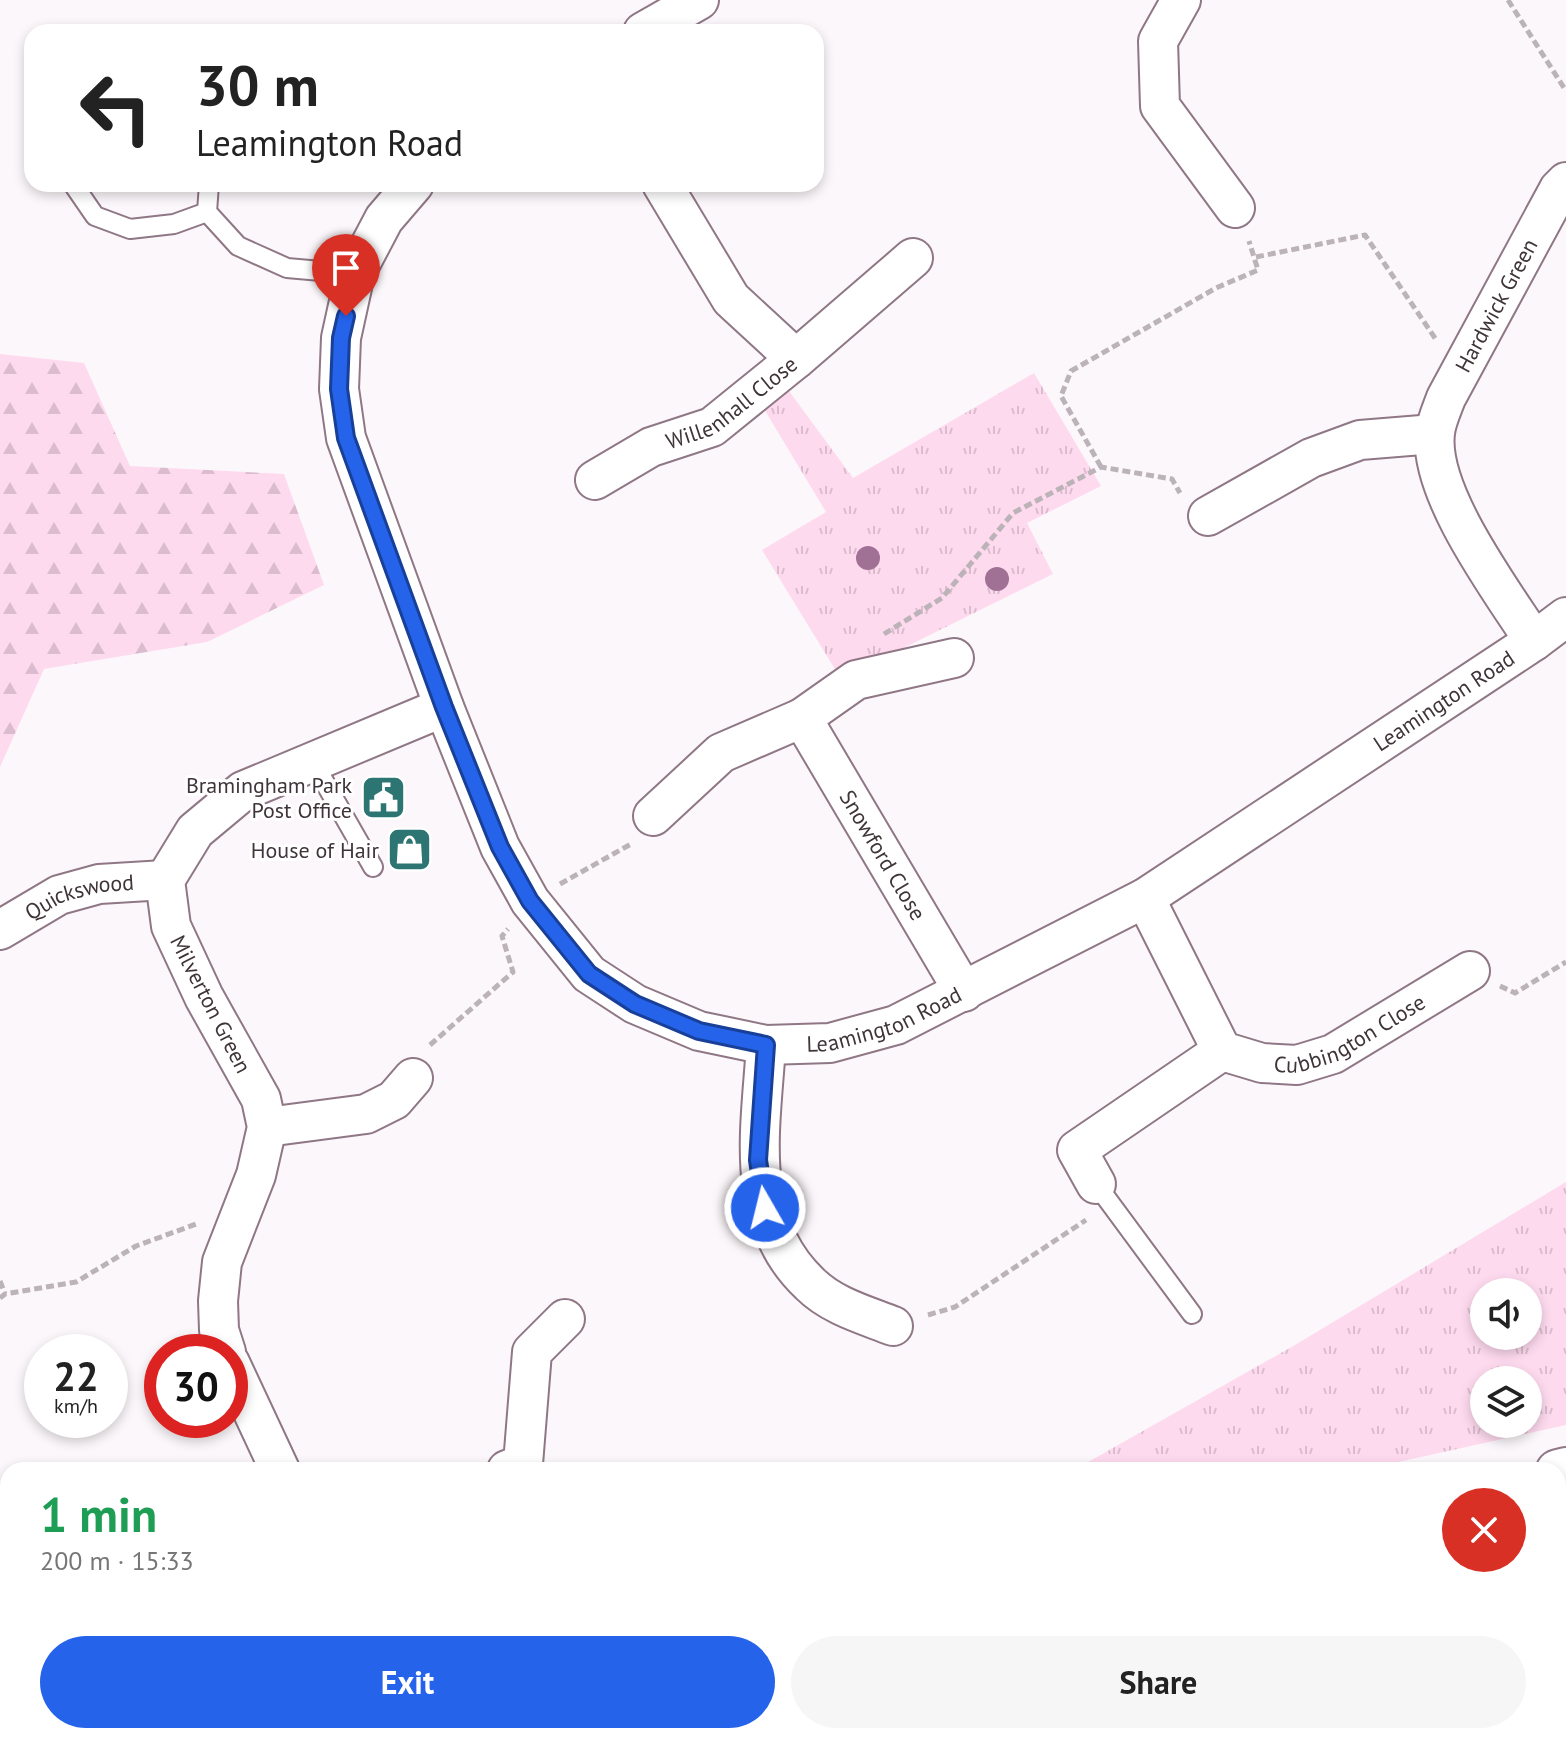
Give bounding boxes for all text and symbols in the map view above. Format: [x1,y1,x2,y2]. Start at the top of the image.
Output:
text: 30 m [196,49,319,121]
icon: left [64,56,168,160]
text: Leamington Road [196,119,463,166]
pin [312,234,380,316]
street label: Hardwick Green [1449,234,1544,377]
icon: arrive [324,246,368,290]
street label: Willenhall Close [662,350,803,455]
street label: Leamington Road [1368,644,1520,757]
place label: Bramingham Park Post Office [186,771,352,824]
public building icon: Bramingham Park Post Office [359,774,407,822]
street label: Snowford Close [834,785,932,925]
shop icon: House of Hair [386,826,434,874]
place label: House of Hair [251,836,380,864]
street label: Quickswood [20,868,135,926]
street label: Milverton Green [164,930,258,1078]
street label: Leamington Road [806,980,966,1058]
street label: Cubbington Close [1273,988,1430,1079]
position arrow [723,1166,807,1250]
map controls [1470,1278,1542,1438]
button: sound [1470,1278,1542,1350]
speed limit sign: 30 [144,1334,248,1438]
text: 22 [53,1350,99,1402]
button: layers [1470,1366,1542,1438]
text: km/h [54,1393,98,1419]
text: 1 min [40,1483,157,1545]
button: close [1442,1488,1526,1572]
text: 200 m · 15:33 [40,1544,194,1577]
button: Exit [40,1636,775,1728]
button: Share [791,1636,1526,1728]

